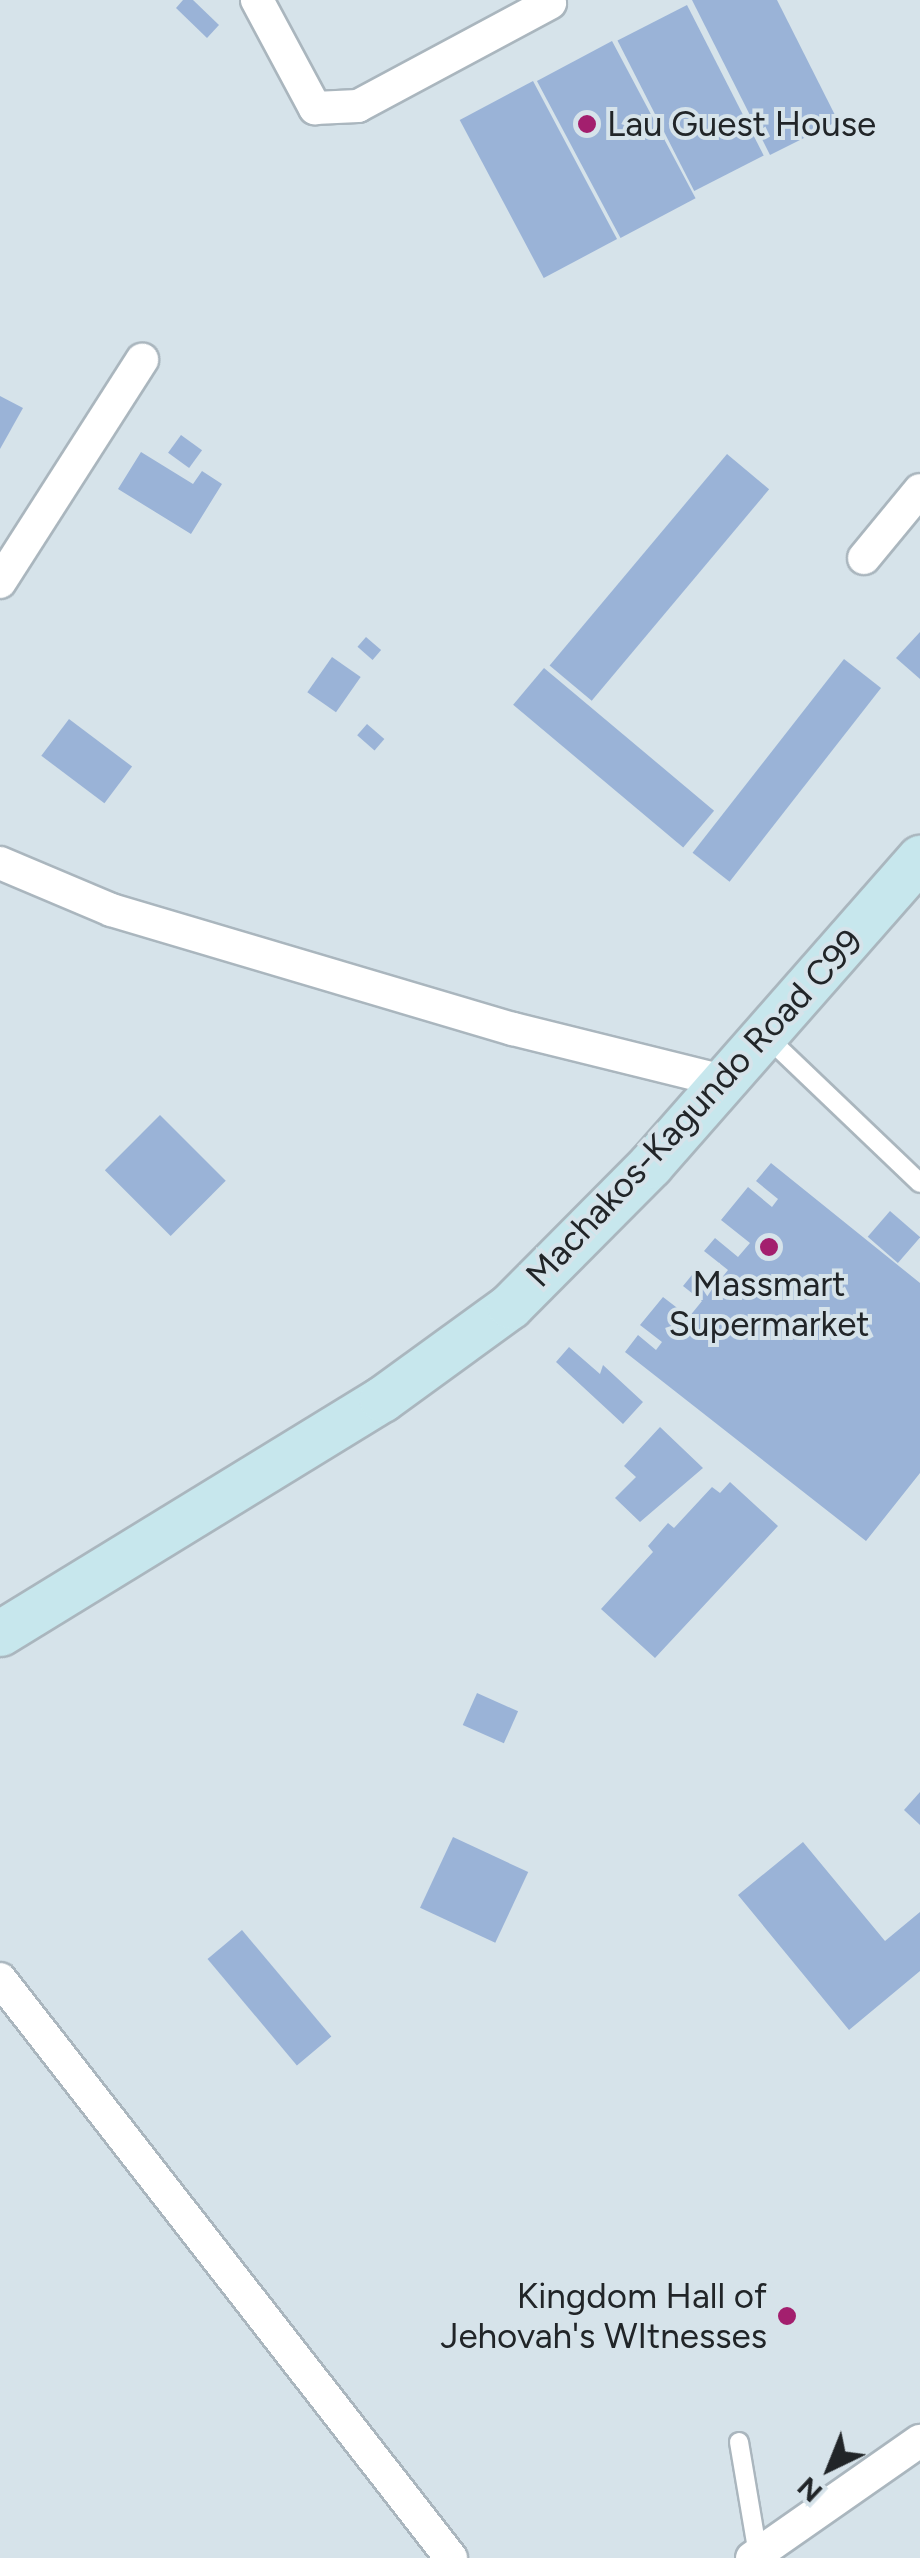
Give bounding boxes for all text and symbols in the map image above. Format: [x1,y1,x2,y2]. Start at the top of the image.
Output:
place label: Lau Guest House [607,103,876,145]
marker: Lau Guest House [576,113,598,135]
street label: Machakos-Kagundo Road C99 [517,920,871,1296]
marker: Massmart Supermarket [758,1236,780,1258]
place label: Massmart Supermarket [668,1263,870,1345]
place label: Kingdom Hall of Jehovah's WItnesses [440,2275,767,2357]
marker: Kingdom Hall of Jehovah's WItnesses [776,2305,798,2327]
north arrow [780,2418,880,2518]
text: N [790,2470,829,2510]

